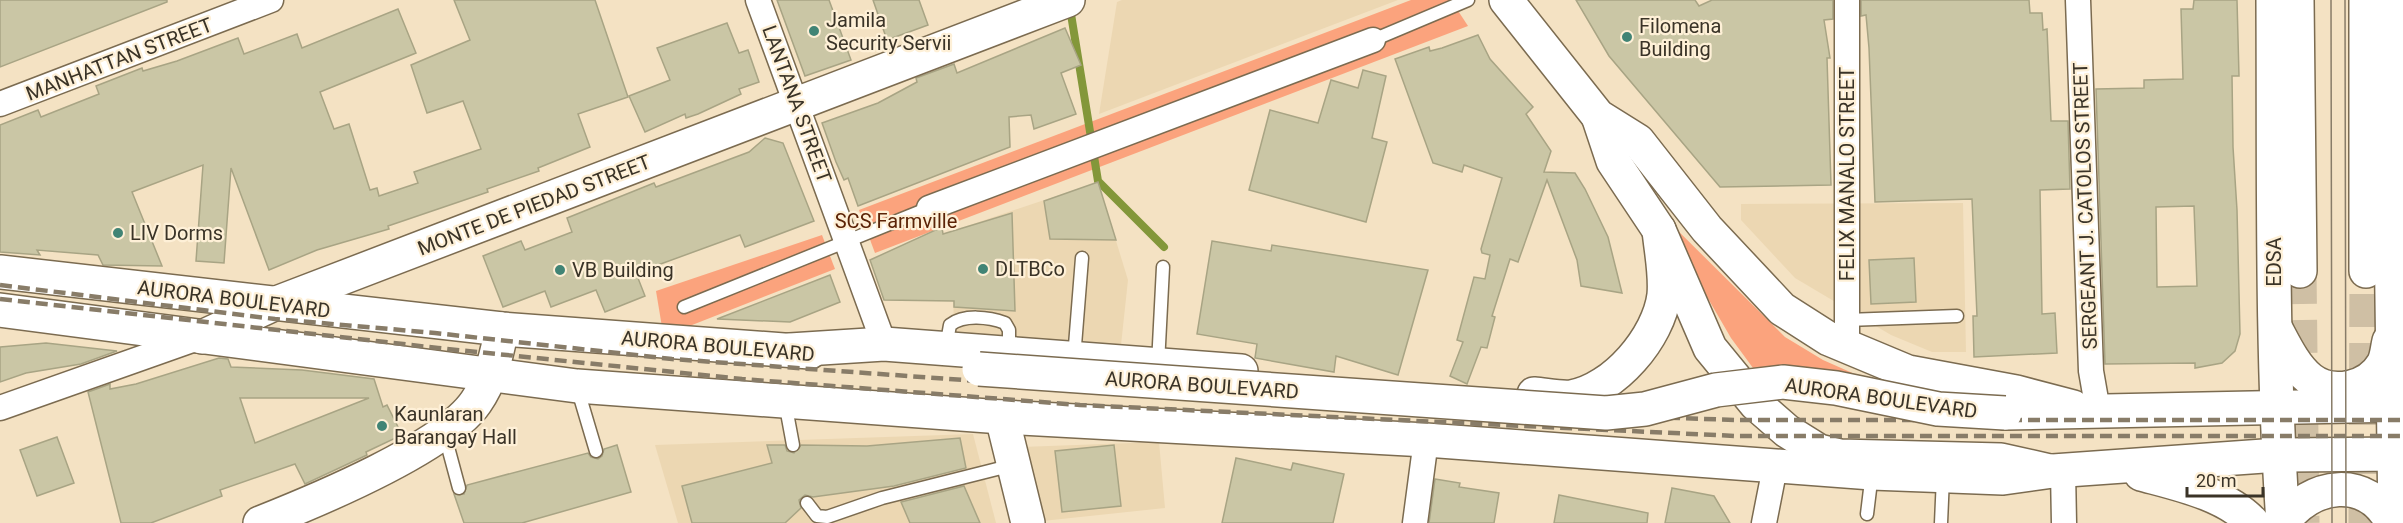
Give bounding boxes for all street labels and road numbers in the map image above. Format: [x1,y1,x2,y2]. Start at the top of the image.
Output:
street label: MANHATTAN STREET [22,12,216,106]
street label: LANTANA STREET [757,22,837,186]
street label: SERGEANT J. CATOLOS STREET [2068,62,2102,350]
street label: FELIX MANALO STREET [1835,67,1859,281]
street label: MONTE DE PIEDAD STREET [414,149,654,261]
street label: EDSA [2262,237,2286,287]
street label: AURORA BOULEVARD [136,275,332,323]
street label: AURORA BOULEVARD [620,326,816,366]
street label: AURORA BOULEVARD [1104,366,1300,404]
street label: AURORA BOULEVARD [1783,373,1979,423]

